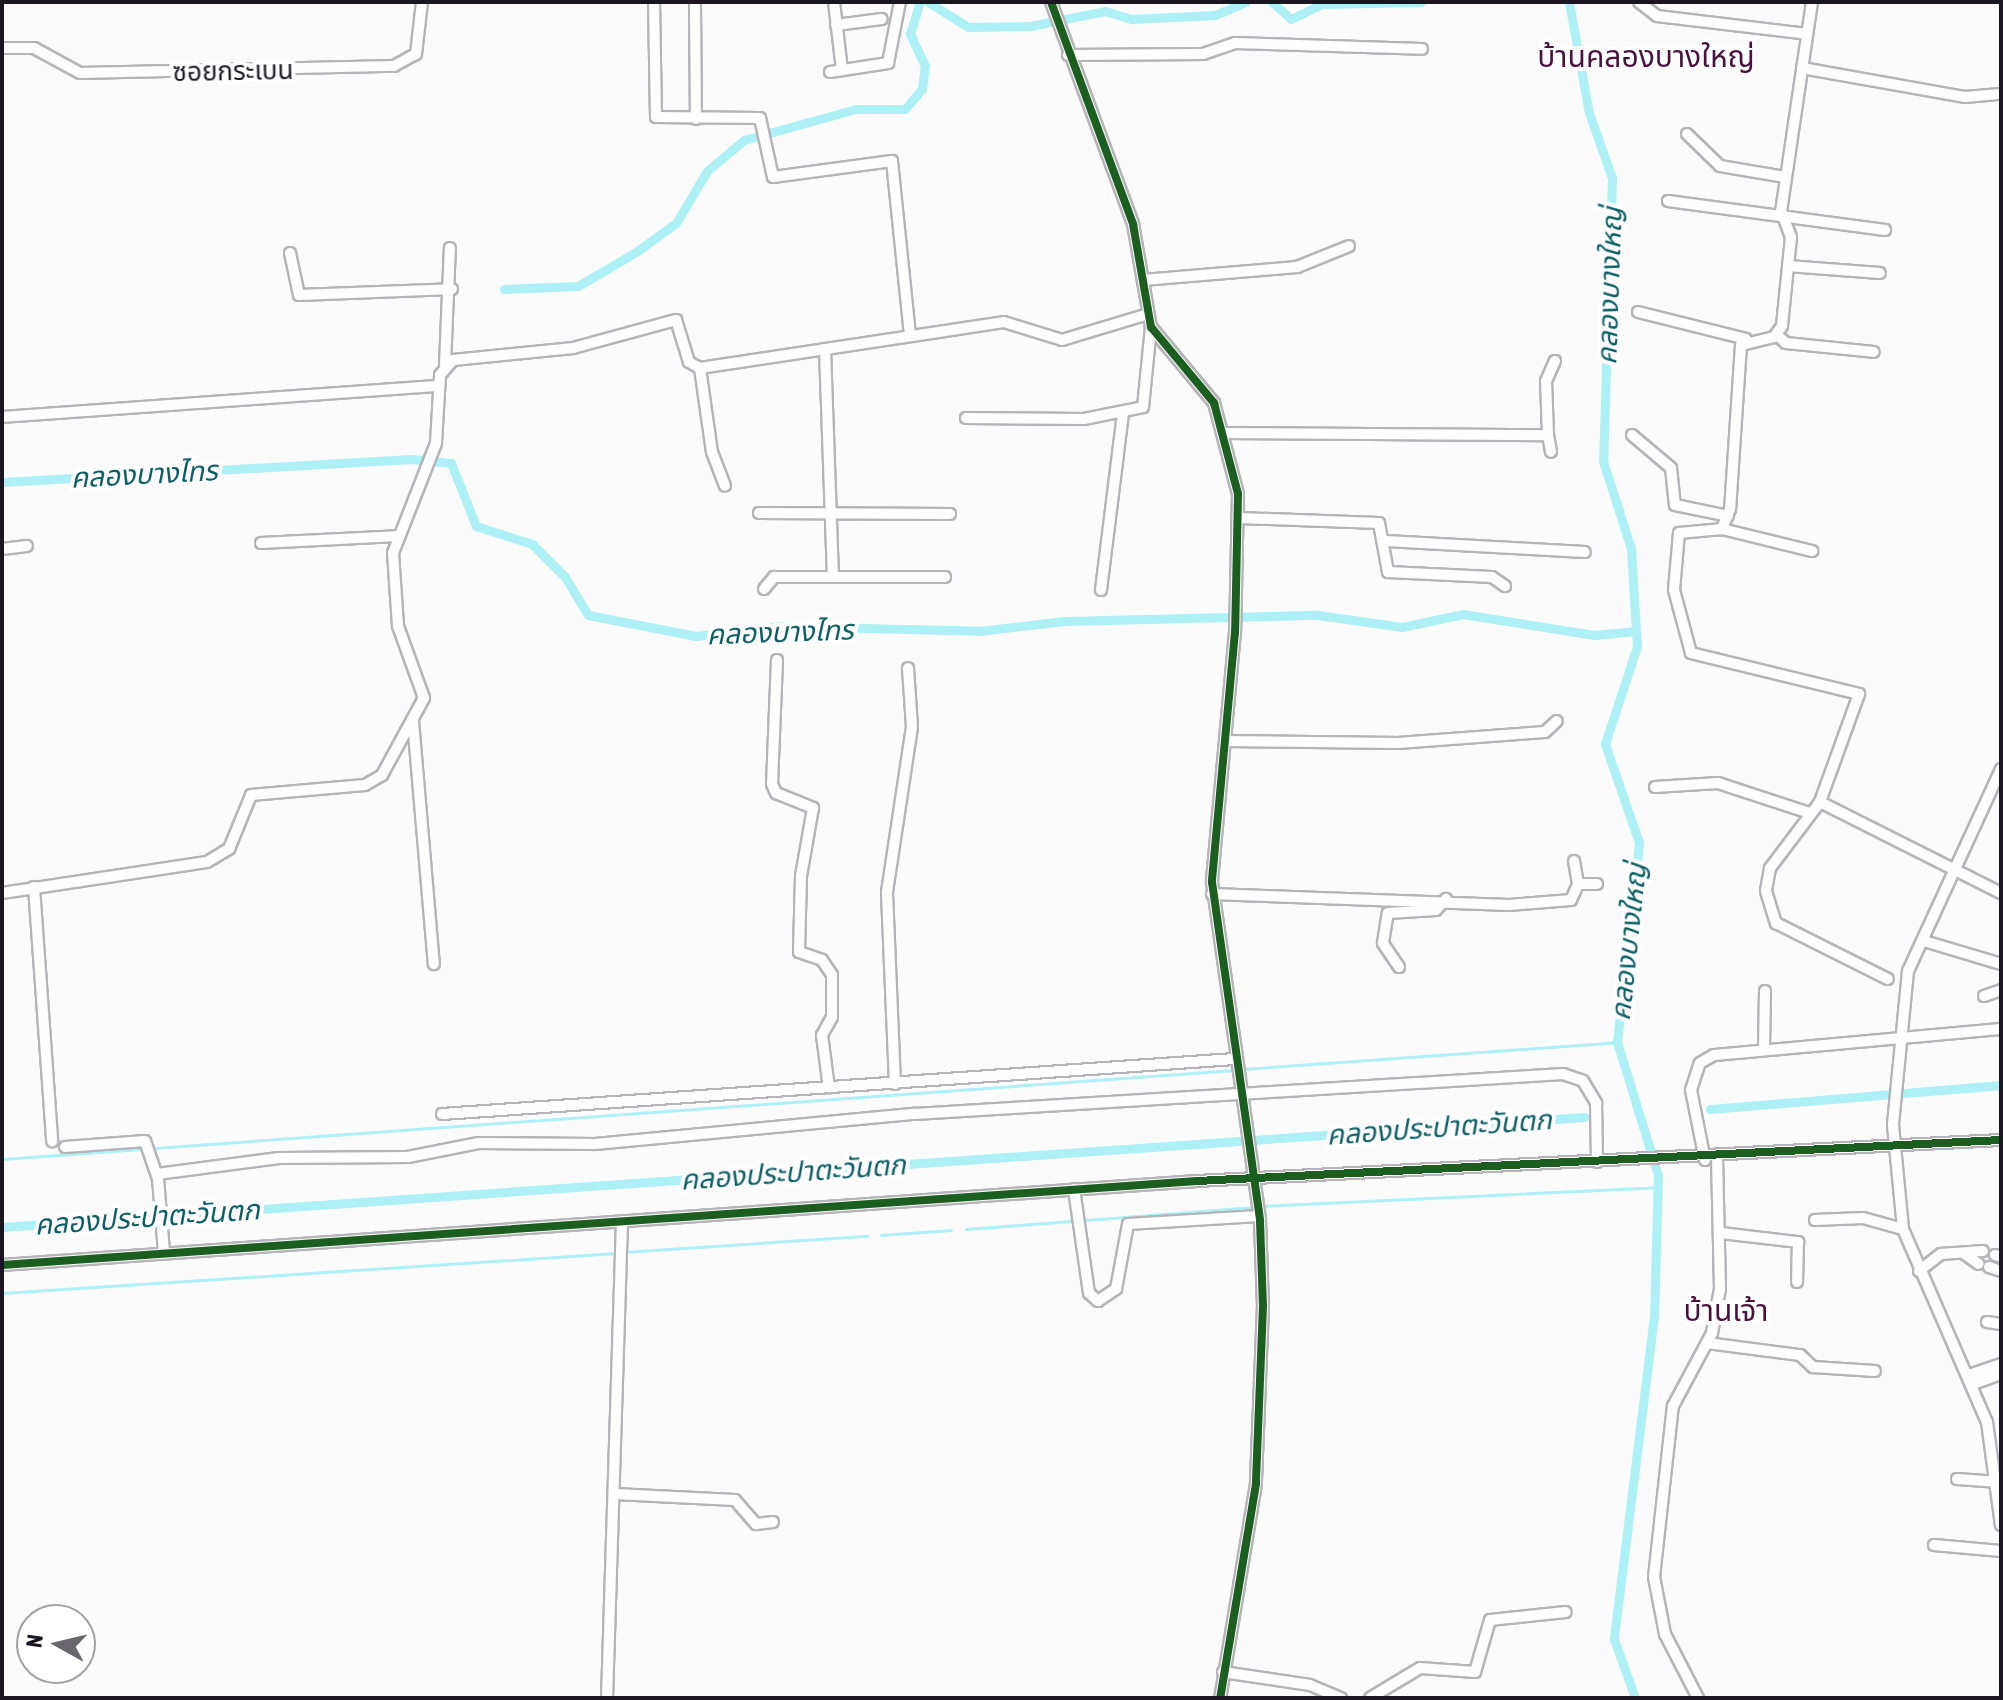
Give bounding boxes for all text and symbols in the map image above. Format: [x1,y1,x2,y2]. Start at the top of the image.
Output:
district label: บ้านคลองบางใหญ่ [1537,38,1755,74]
street label: ซอยกระเบน [172,55,294,89]
water label: คลองบางใหญ่ [1589,207,1629,365]
water label: คลองบางไทร [70,453,218,495]
water label: คลองบางไทร [706,613,854,651]
water label: คลองบางใหญ่ [1603,862,1653,1022]
water label: คลองประปาตะวันตก [1325,1102,1553,1152]
water label: คลองประปาตะวันตก [679,1147,907,1197]
water label: คลองประปาตะวันตก [33,1192,261,1242]
district label: บ้านเจ้า [1684,1292,1768,1328]
north arrow [16,1604,96,1684]
text: N [20,1633,48,1649]

